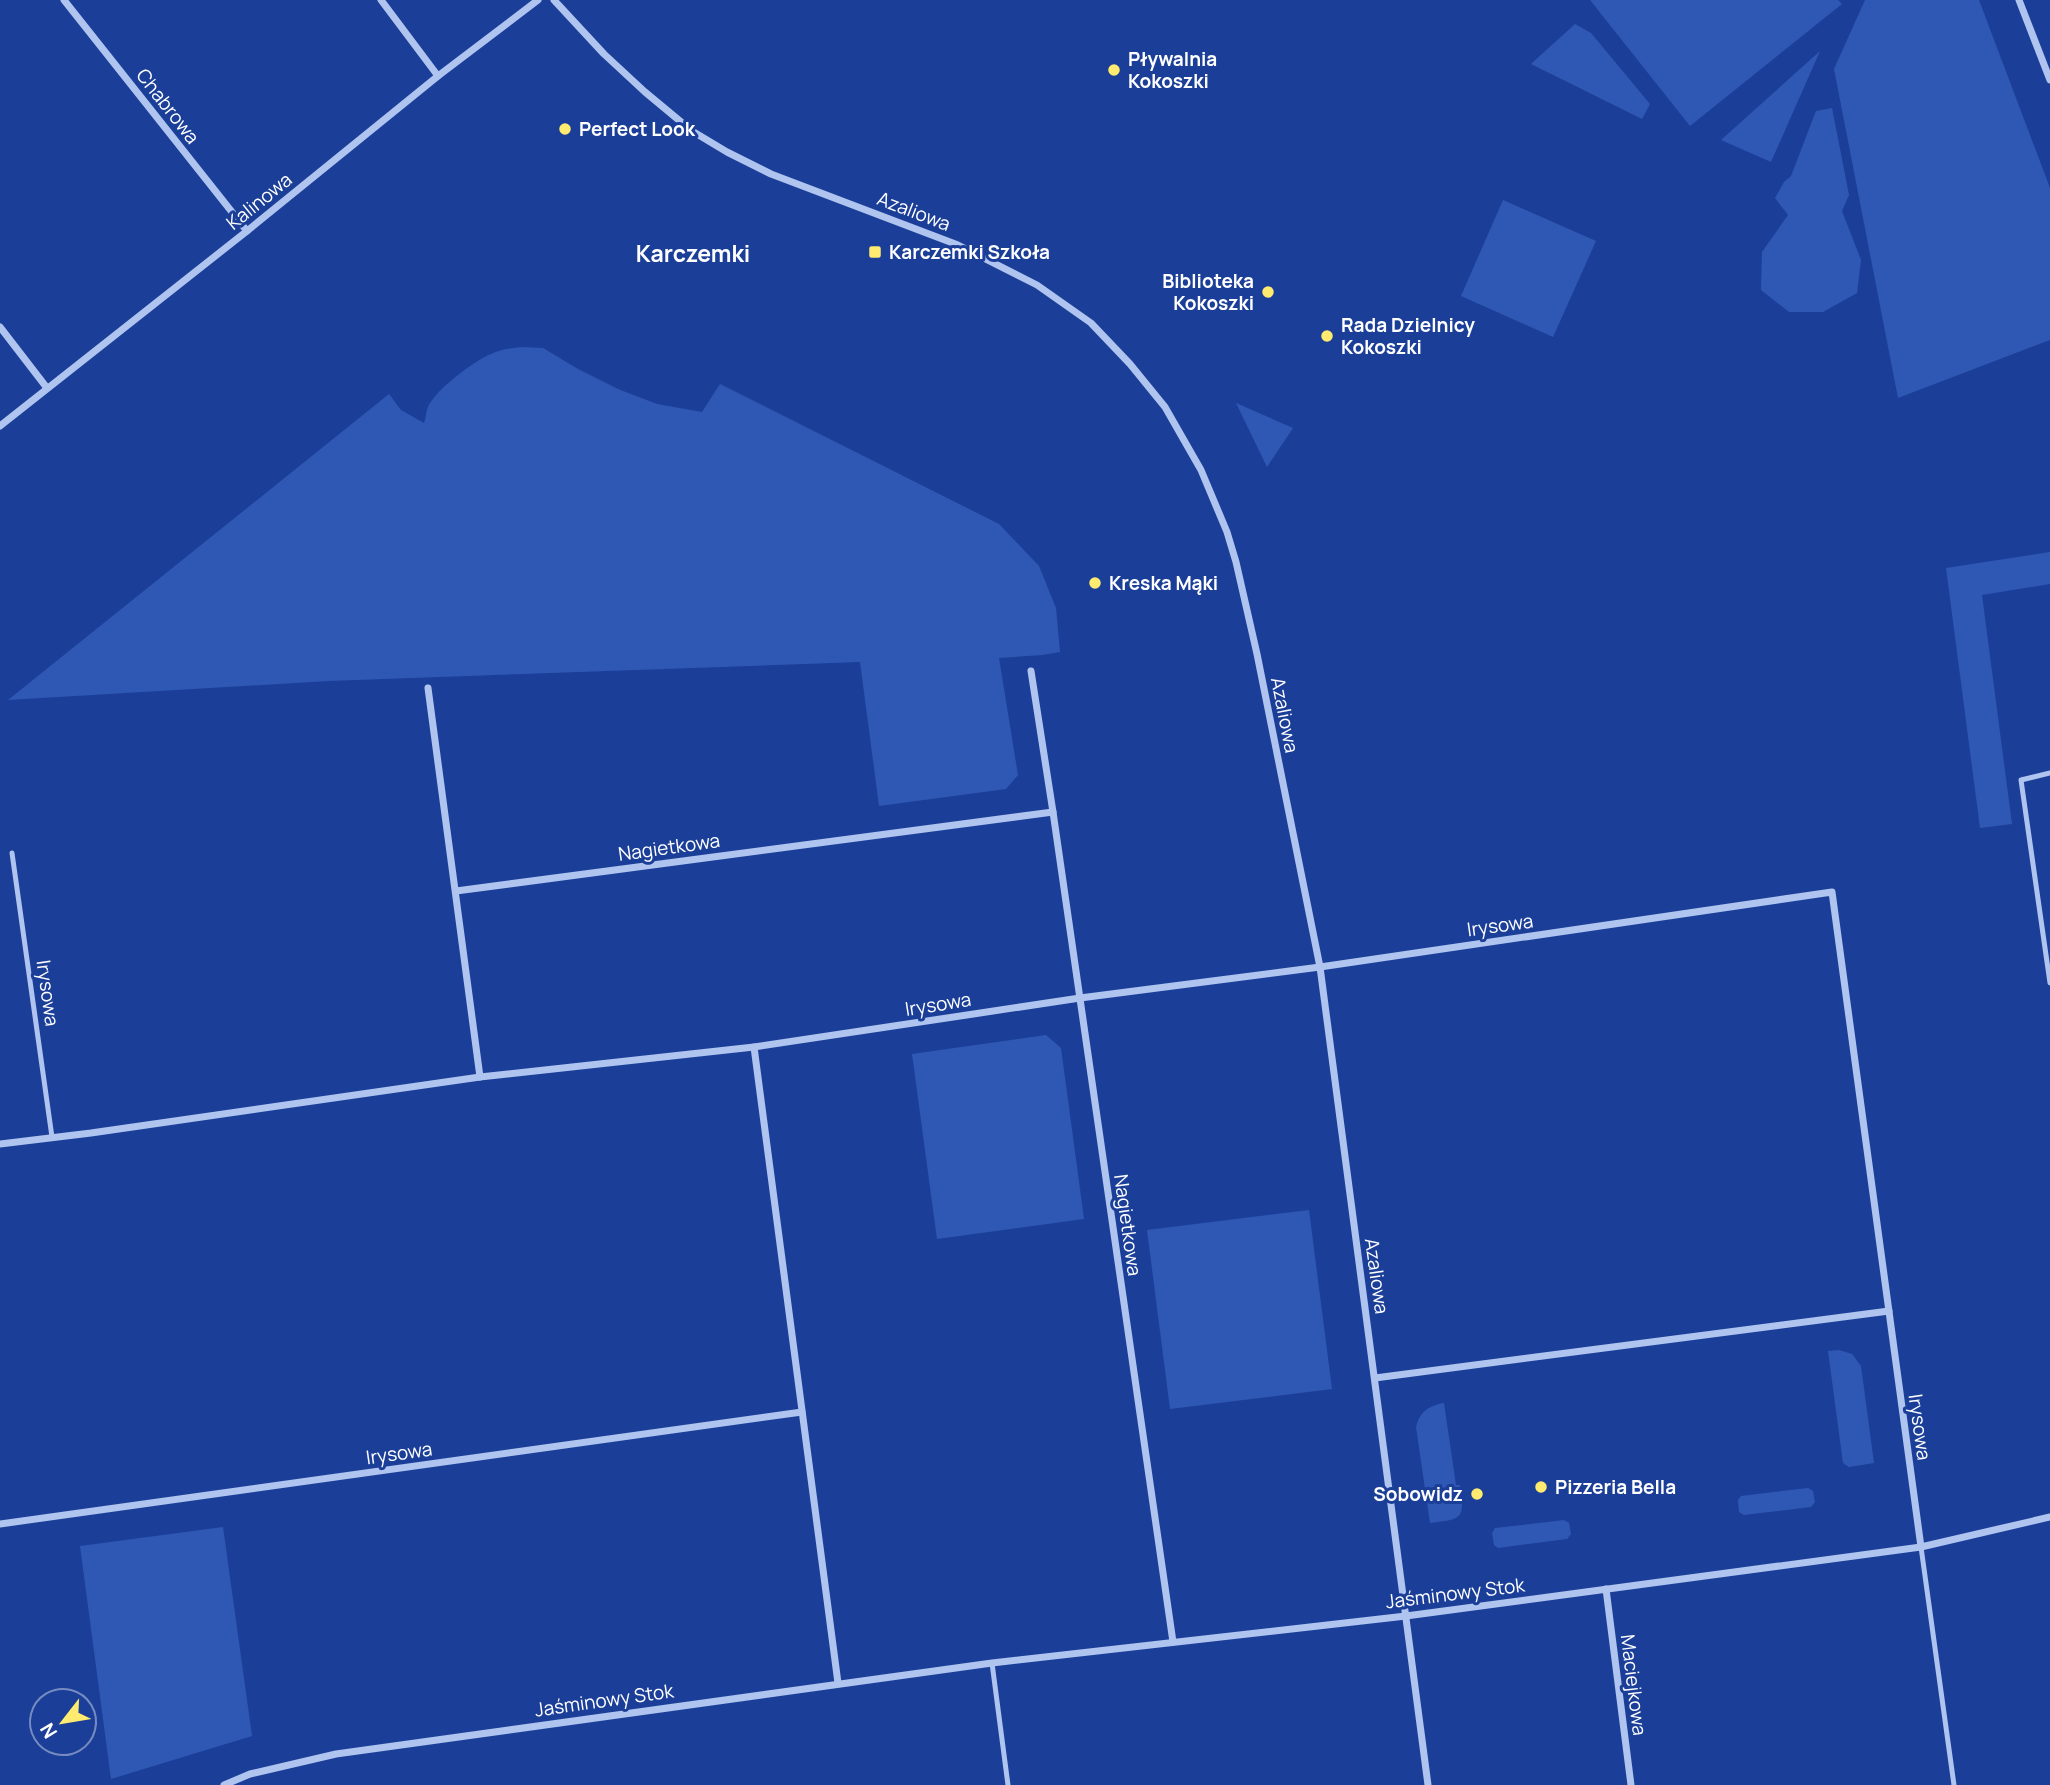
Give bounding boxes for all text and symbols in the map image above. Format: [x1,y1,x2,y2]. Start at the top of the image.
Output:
place label: Pływalnia Kokoszki [1128,46,1217,94]
marker: Pływalnia Kokoszki [1106,62,1122,78]
street label: Chabrowa [130,63,206,149]
place label: Perfect Look [579,116,696,142]
marker: Perfect Look [557,121,573,137]
street label: Kalinowa [221,167,297,235]
street label: Azaliowa [874,185,954,237]
district label: Karczemki [636,237,750,269]
place label: Karczemki Szkoła [889,239,1050,265]
marker: Karczemki Szkoła [867,244,883,260]
place label: Biblioteka Kokoszki [1162,268,1254,316]
marker: Biblioteka Kokoszki [1260,284,1276,300]
place label: Rada Dzielnicy Kokoszki [1341,312,1475,360]
marker: Rada Dzielnicy Kokoszki [1319,328,1335,344]
place label: Kreska Mąki [1109,570,1218,596]
marker: Kreska Mąki [1087,575,1103,591]
street label: Azaliowa [1265,675,1305,755]
street label: Nagietkowa [616,827,722,867]
street label: Irysowa [1465,907,1535,943]
street label: Irysowa [30,958,66,1028]
street label: Irysowa [903,986,973,1022]
street label: Nagietkowa [1108,1172,1148,1278]
street label: Azaliowa [1359,1236,1395,1316]
street label: Irysowa [1902,1392,1938,1462]
street label: Irysowa [364,1435,434,1471]
place label: Pizzeria Bella [1555,1474,1676,1500]
marker: Pizzeria Bella [1533,1479,1549,1495]
place label: Sobowidz [1373,1481,1463,1507]
marker: Sobowidz [1469,1486,1485,1502]
street label: Jaśminowy Stok [1384,1572,1527,1614]
street label: Maciejkowa [1615,1633,1653,1737]
street label: Jaśminowy Stok [533,1677,676,1723]
north arrow [28,1687,98,1757]
text: N [34,1718,63,1743]

